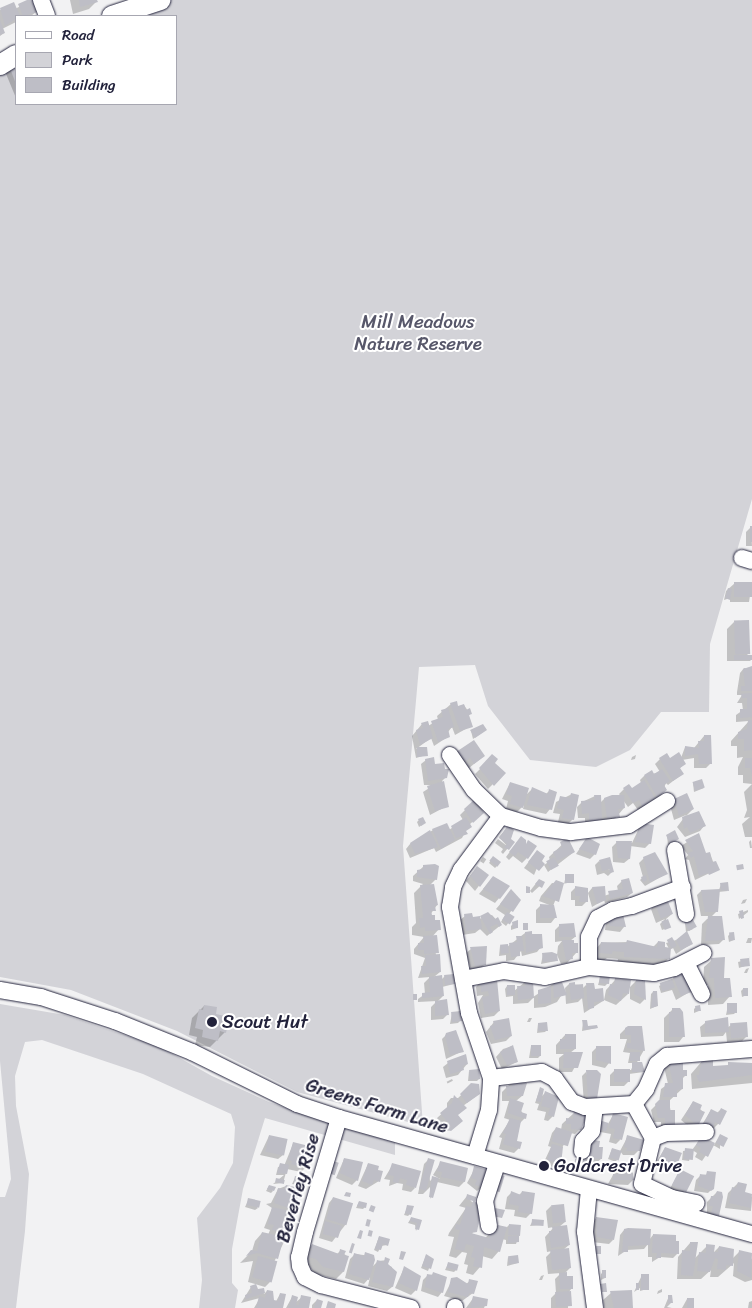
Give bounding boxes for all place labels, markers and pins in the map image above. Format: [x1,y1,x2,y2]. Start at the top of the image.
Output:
place label: Scout Hut [222,1011,308,1033]
marker: Scout Hut [206,1016,218,1028]
place label: Goldcrest Drive [554,1155,682,1177]
marker: Goldcrest Drive [538,1160,550,1172]

